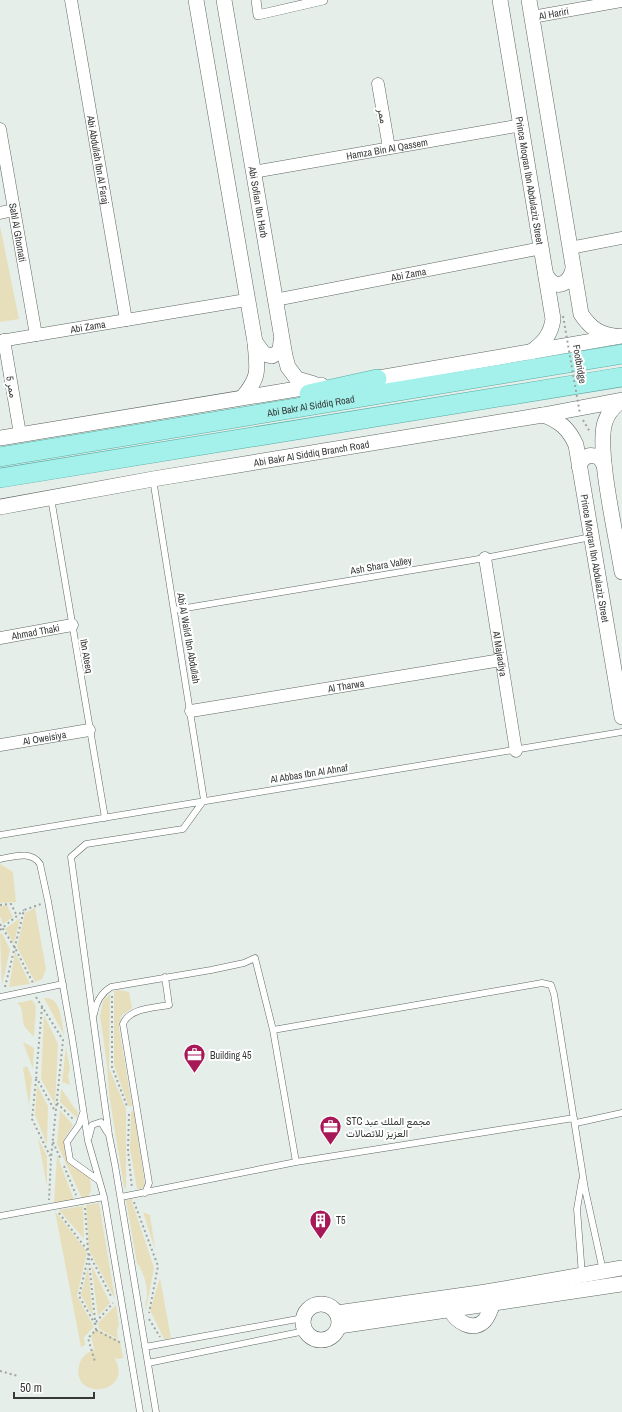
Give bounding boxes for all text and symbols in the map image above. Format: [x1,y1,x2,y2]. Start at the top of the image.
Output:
street label: Al Hariri [537,5,570,23]
street label: ممر [375,107,390,125]
street label: Abi Abdullah Ibn Al Faraj [84,114,112,205]
street label: Prince Moqran Ibn Abdulaziz Street [512,116,547,246]
street label: Hamza Bin Al Qassem [345,136,429,163]
street label: Abi Sofian Ibn Harb [245,165,271,239]
street label: Sahl Al Ghornati [6,202,29,263]
street label: Abi Zama [389,265,428,284]
street label: Abi Zama [68,317,107,336]
street label: Footbridge [570,344,589,385]
street label: ممر 5 [3,375,20,399]
street label: Abi Bakr Al Siddiq Road [265,392,356,420]
street label: Abi Bakr Al Siddiq Branch Road [252,438,370,470]
street label: Prince Moqran Ibn Abdulaziz Street [577,493,612,624]
street label: Ash Shara Valley [348,554,414,577]
street label: Abi Al Walid Ibn Abdullah [174,591,203,684]
street label: Ahmad Thaki [9,621,61,643]
street label: Al Majradiya [490,629,510,678]
street label: Ibn Ateeq [77,638,96,674]
street label: Al Tharwa [326,677,366,696]
street label: Al Oweisiya [21,728,68,748]
street label: Al Abbas Ibn Al Ahnaf [268,761,350,786]
office icon: Building 45 [181,1042,207,1075]
place label: Building 45 [210,1049,252,1062]
office icon: STC مجمع الملك عبد العزيز للاتصالات [317,1114,343,1147]
place label: STC مجمع الملك عبد العزيز للاتصالات [346,1115,430,1140]
building icon: T5 [307,1207,333,1240]
place label: T5 [336,1214,346,1227]
scale bar [14,1374,94,1400]
text: 50 m [20,1380,42,1396]

